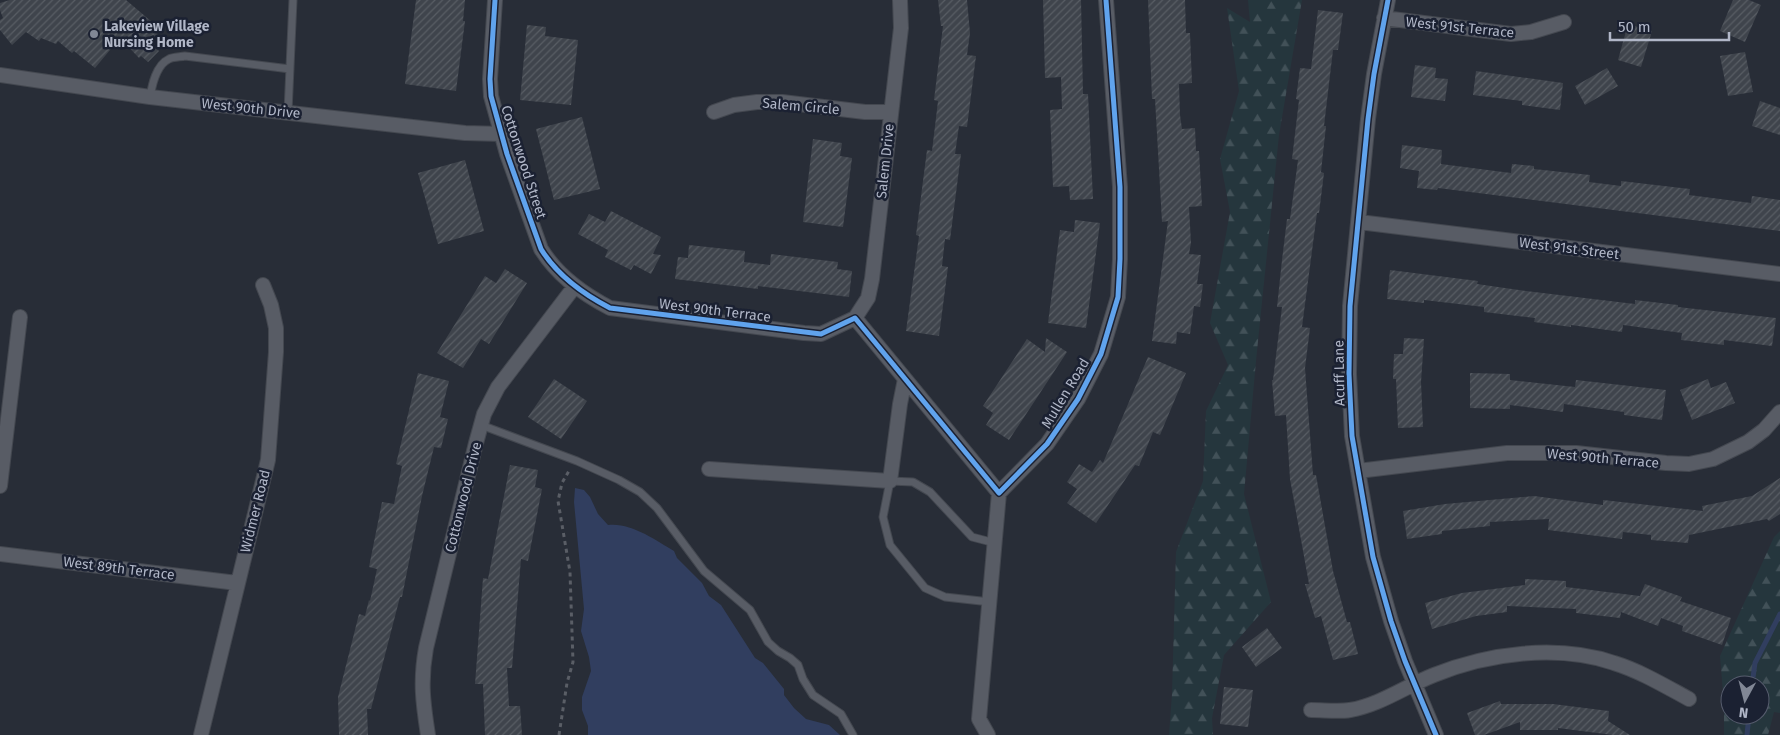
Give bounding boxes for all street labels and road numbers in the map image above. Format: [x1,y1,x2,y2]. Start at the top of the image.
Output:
street label: West 91st Terrace [1405,13,1515,42]
street label: West 90th Drive [201,95,301,122]
street label: Salem Circle [762,95,840,118]
street label: Cottonwood Street [497,103,550,222]
street label: Salem Drive [873,123,898,199]
street label: West 91st Street [1518,234,1621,263]
street label: West 90th Terrace [658,295,772,326]
street label: Acuff Lane [1330,340,1349,406]
street label: Mullen Road [1038,355,1093,432]
street label: Cottonwood Drive [442,440,485,554]
street label: West 90th Terrace [1546,445,1660,472]
street label: Widmer Road [237,468,274,554]
street label: West 89th Terrace [62,553,176,584]

